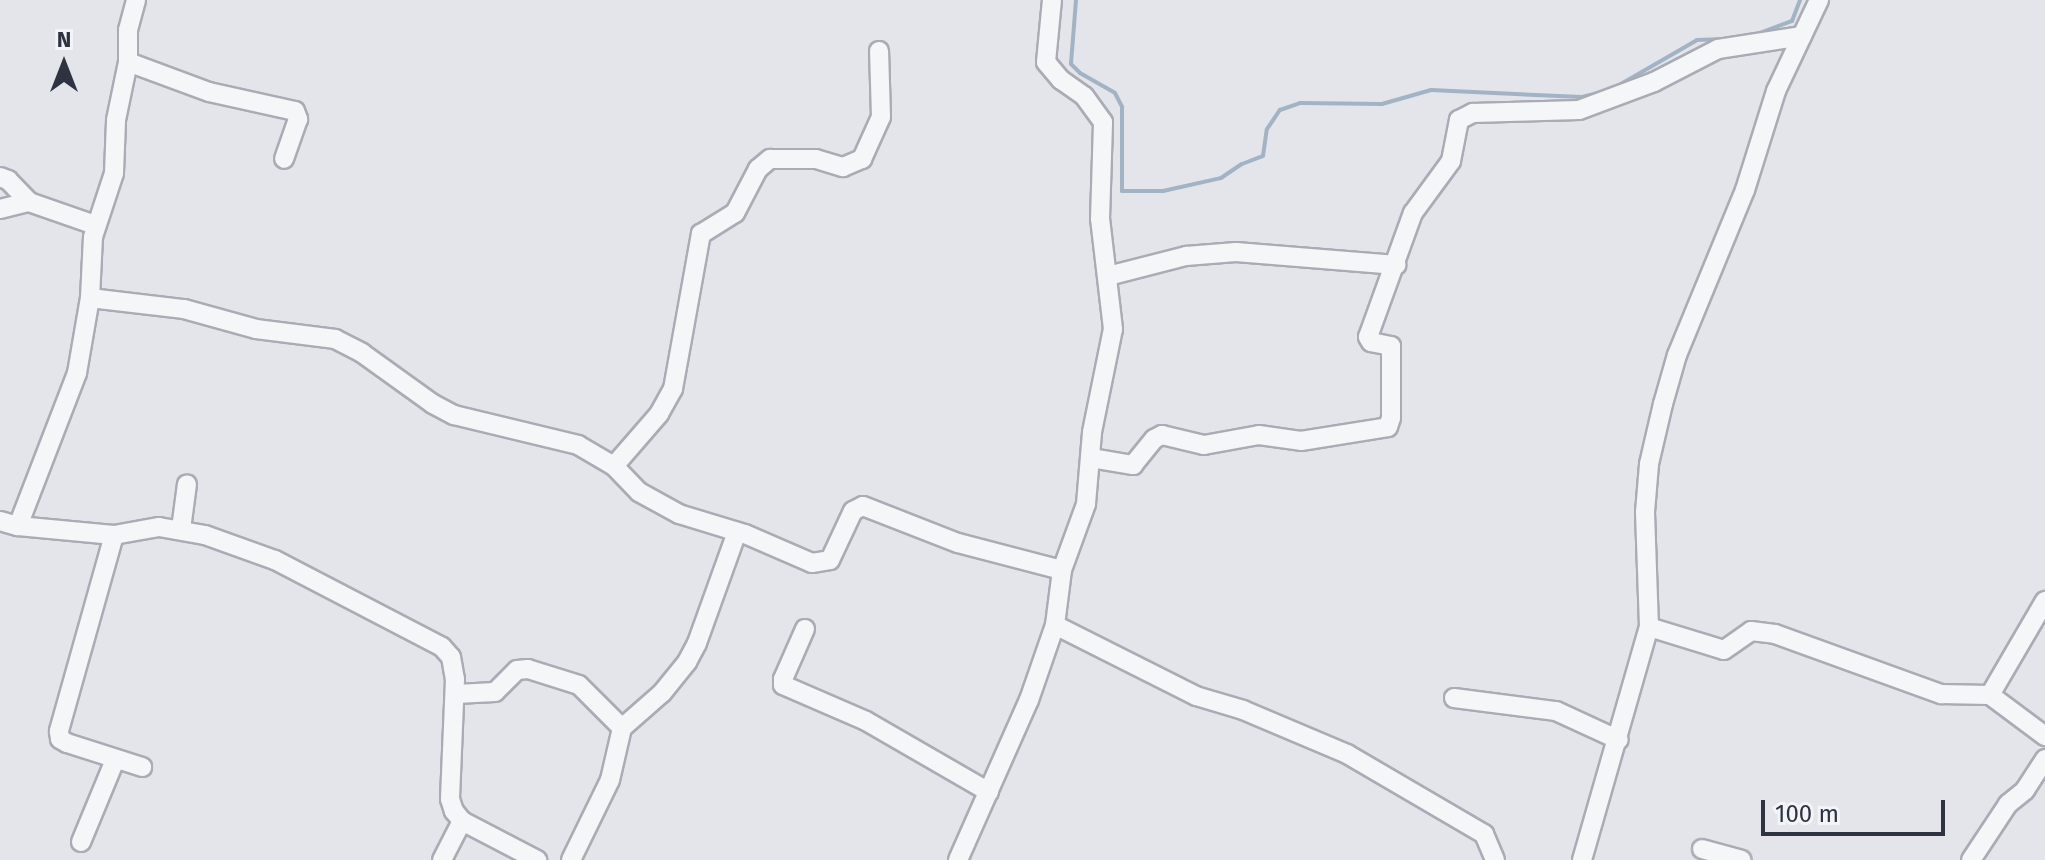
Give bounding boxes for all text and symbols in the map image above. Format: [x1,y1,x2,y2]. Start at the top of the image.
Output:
north arrow [24,24,104,104]
text: N [57,26,71,53]
scale bar [1765,784,1949,834]
text: 100 m [1775,800,1839,828]

